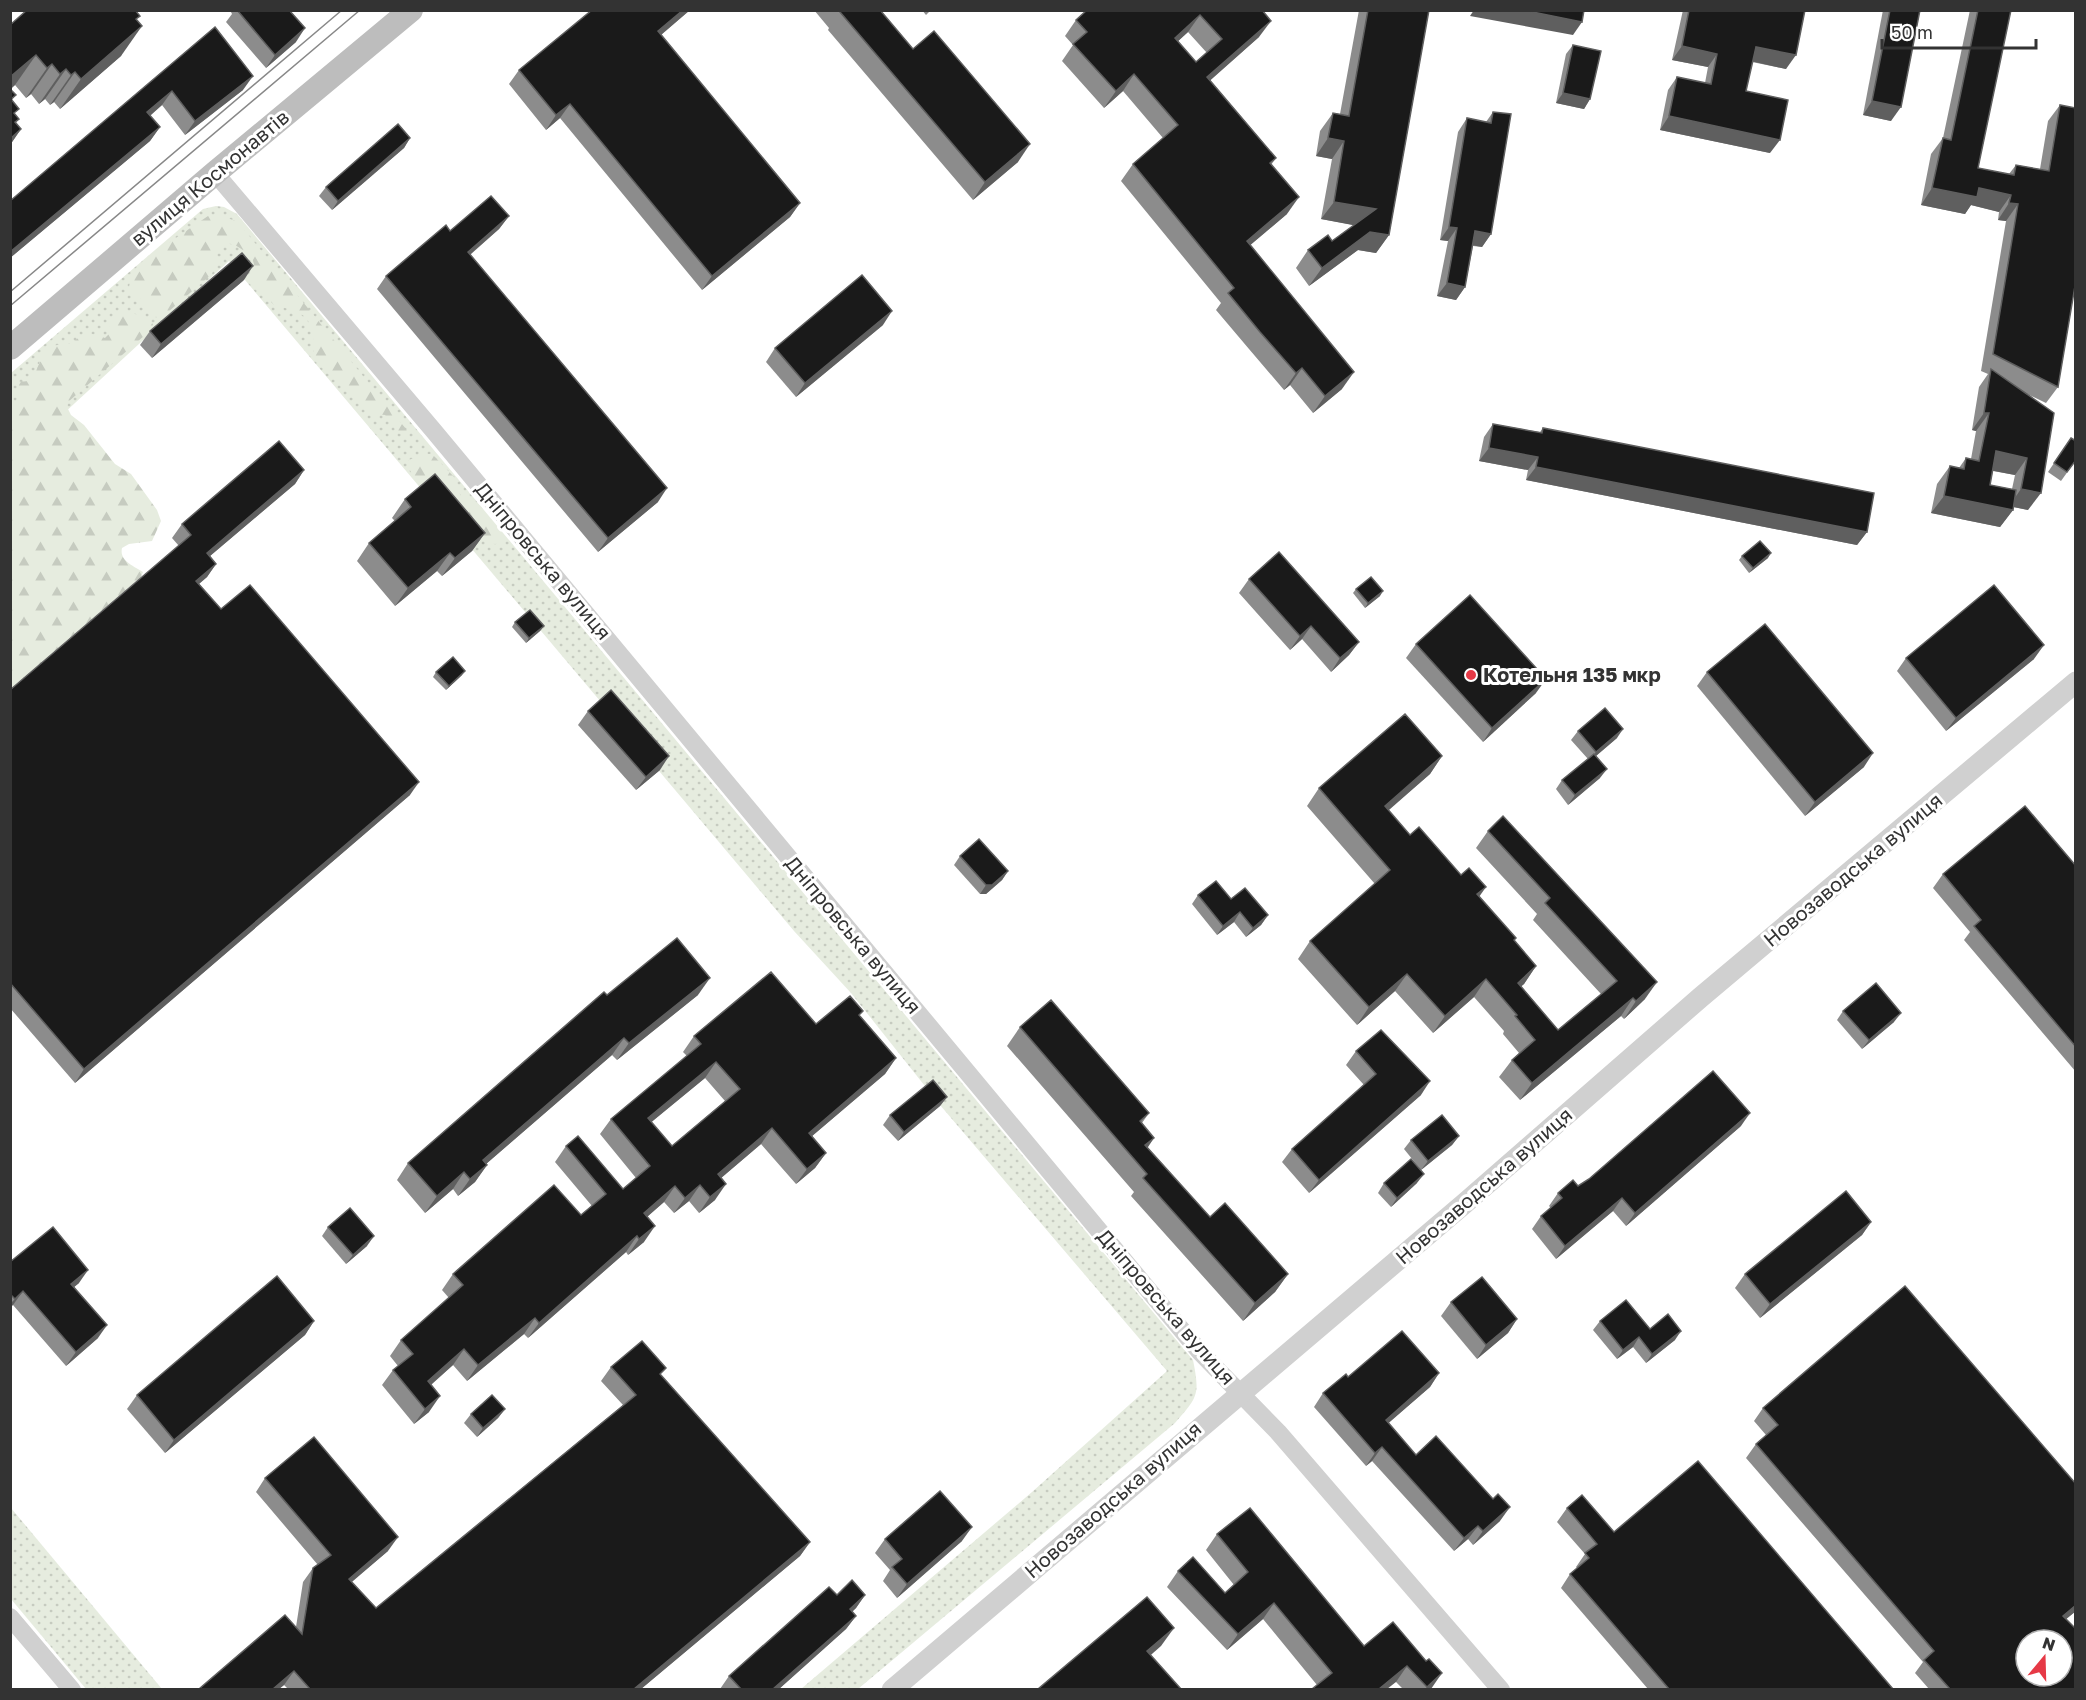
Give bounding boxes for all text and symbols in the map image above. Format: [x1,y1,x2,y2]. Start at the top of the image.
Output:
scale bar [1882,12,2036,50]
text: 50 m [1891,21,1933,43]
street label: вулиця Космонавтів [126,104,293,250]
street label: Дніпровська вулиця [471,477,617,644]
place label: Котельня 135 мкр [1483,662,1661,686]
marker: Котельня 135 мкр [1464,668,1478,682]
street label: Новозаводська вулиця [1758,787,1947,951]
street label: Дніпровська вулиця [781,851,927,1018]
street label: Новозаводська вулиця [1390,1102,1577,1268]
street label: Дніпровська вулиця [1093,1224,1241,1389]
street label: Новозаводська вулиця [1019,1416,1206,1582]
north arrow [2014,1628,2074,1688]
text: N [2040,1632,2058,1655]

